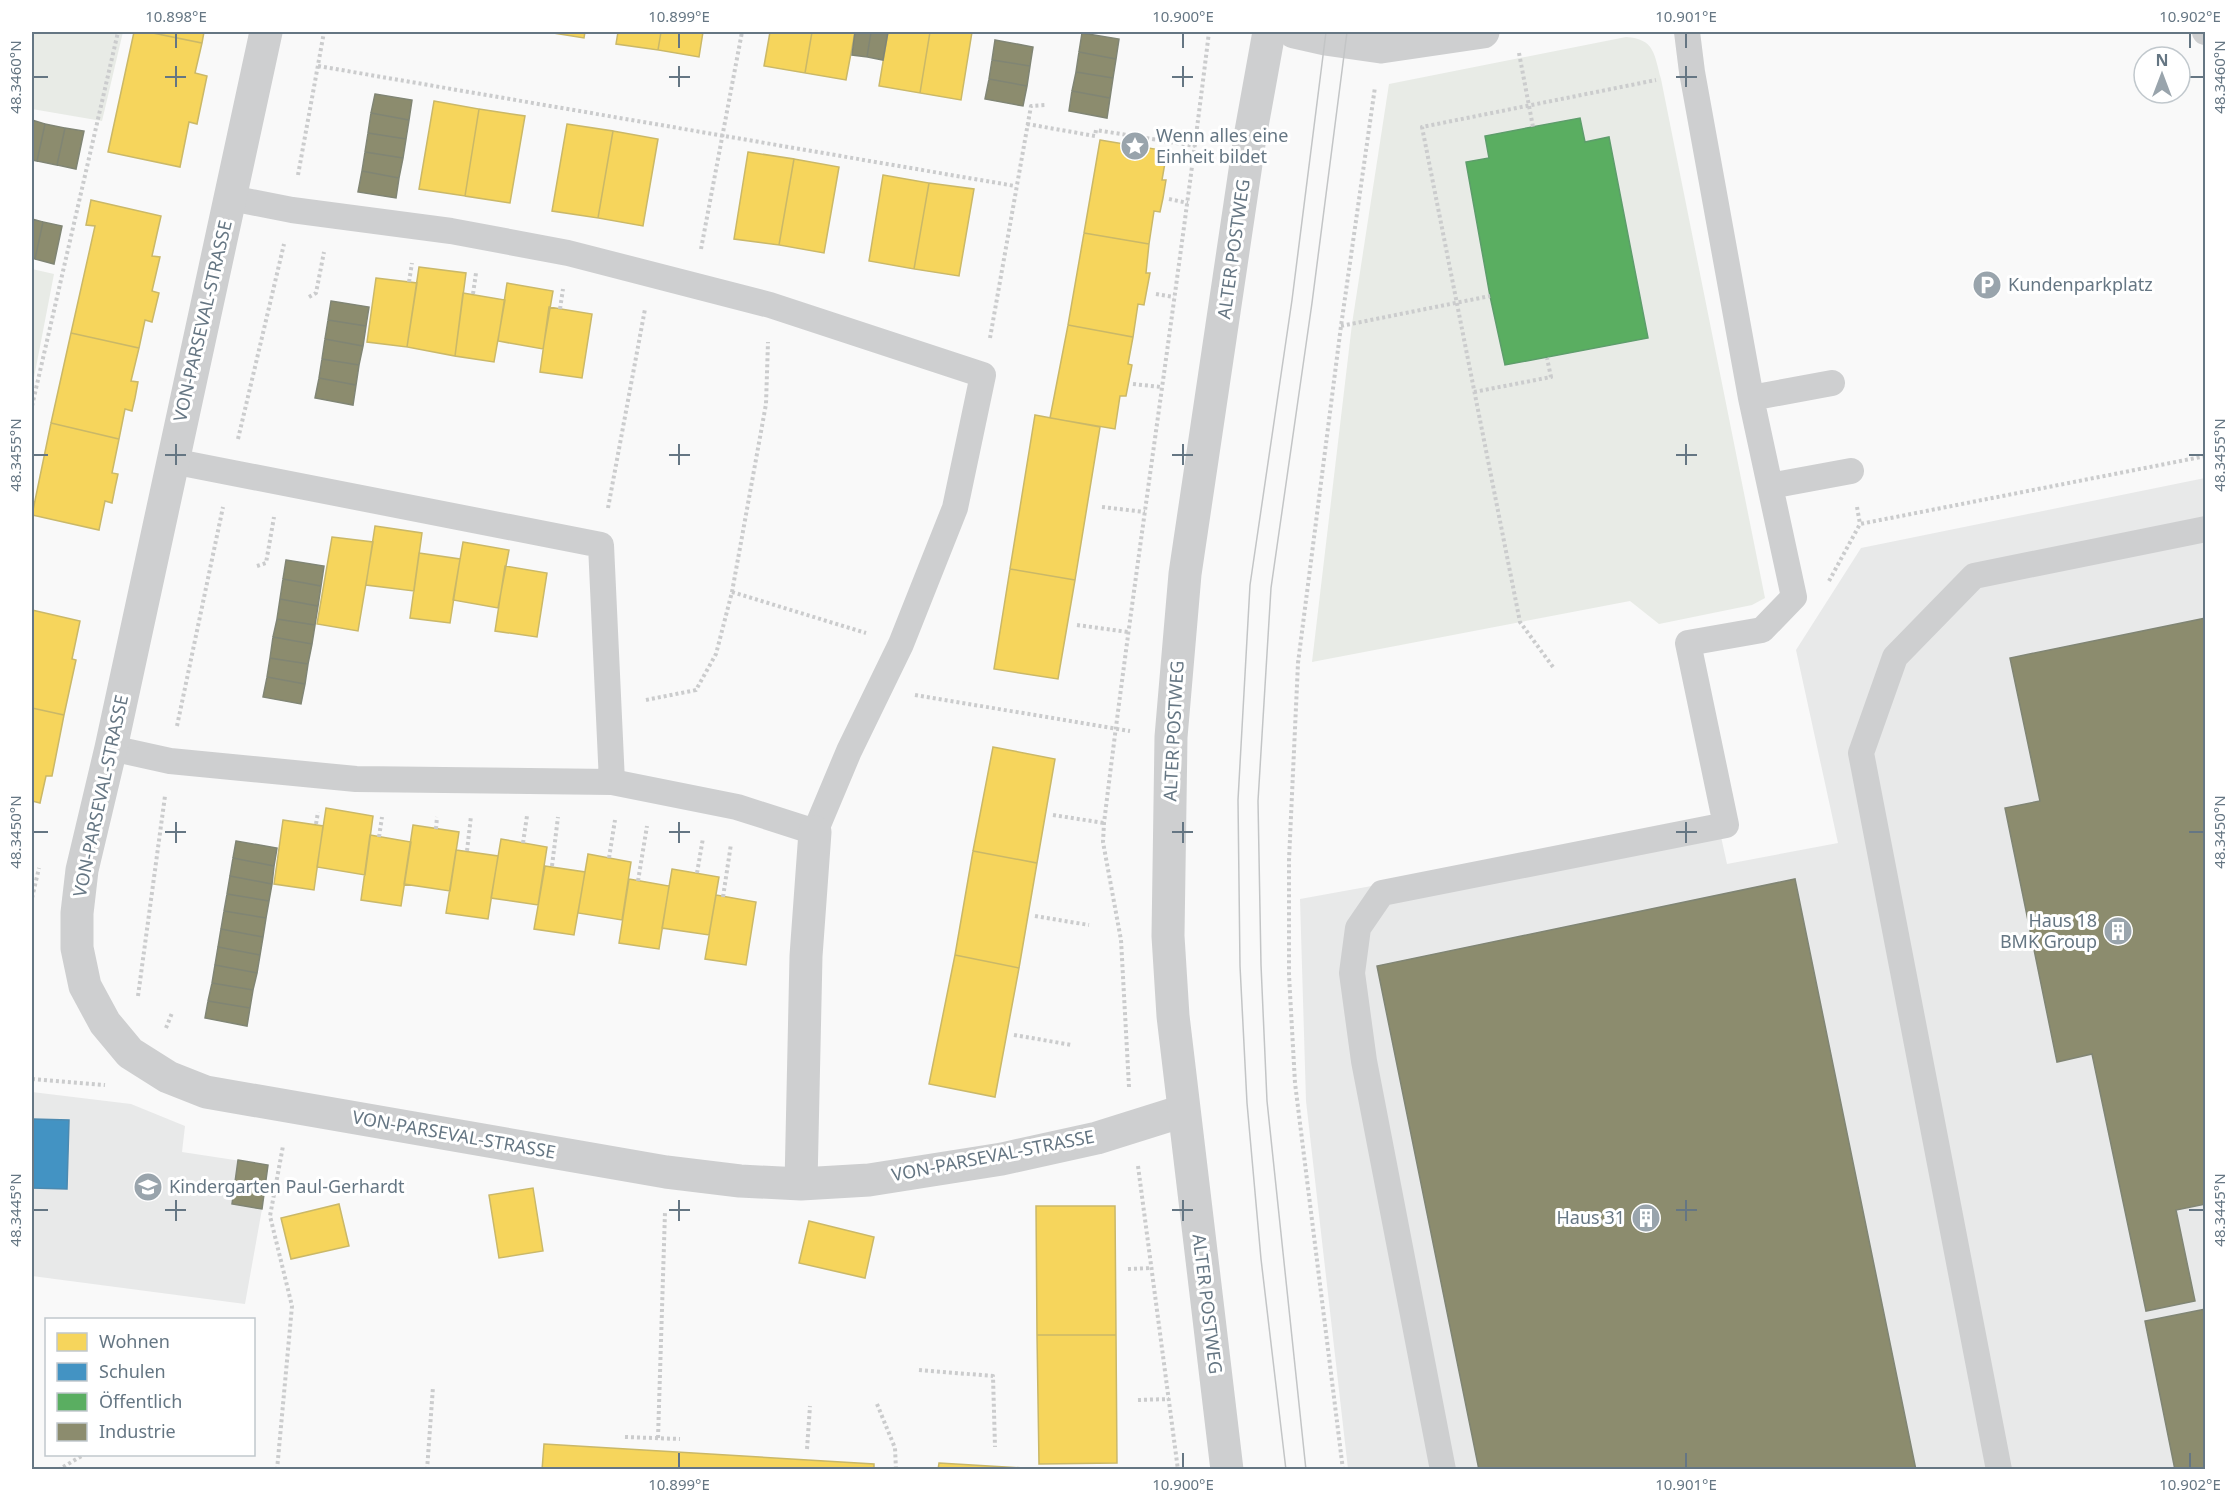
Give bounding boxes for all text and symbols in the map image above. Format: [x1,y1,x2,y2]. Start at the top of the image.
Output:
text: 10.898°E [145,6,207,26]
text: 10.899°E [648,6,710,26]
text: 10.900°E [1152,6,1214,26]
text: 10.901°E [1655,6,1717,26]
text: 10.902°E [2159,6,2221,26]
text: 48.3460°N [5,40,25,114]
text: 48.3460°N [2209,40,2229,114]
north arrow [2132,45,2192,105]
text: N [2155,49,2169,71]
place label: Wenn alles eine Einheit bildet [1156,123,1288,168]
place icon: Wenn alles eine Einheit bildet [1119,130,1151,162]
street label: ALTER POSTWEG [1211,177,1255,320]
street label: VON-PARSEVAL-STRASSE [167,218,237,424]
parking icon: Kundenparkplatz [1971,269,2003,301]
place label: Kundenparkplatz [2008,272,2153,296]
text: 48.3455°N [5,418,25,492]
text: 48.3455°N [2209,418,2229,492]
street label: ALTER POSTWEG [1157,660,1189,802]
street label: VON-PARSEVAL-STRASSE [67,693,133,899]
text: 48.3450°N [5,795,25,869]
text: 48.3450°N [2209,795,2229,869]
place label: Haus 18 BMK Group [2000,908,2097,953]
building icon: Haus 18 BMK Group [2102,915,2134,947]
street label: VON-PARSEVAL-STRASSE [351,1104,558,1164]
street label: VON-PARSEVAL-STRASSE [889,1124,1096,1186]
school or university icon: Kindergarten Paul-Gerhardt [132,1171,164,1203]
text: 48.3445°N [5,1173,25,1247]
text: 48.3445°N [2209,1173,2229,1247]
place label: Kindergarten Paul-Gerhardt [169,1174,405,1198]
building icon: Haus 31 [1630,1202,1662,1234]
place label: Haus 31 [1557,1205,1625,1229]
street label: ALTER POSTWEG [1187,1232,1229,1375]
legend [45,1318,255,1456]
text: Wohnen [99,1329,170,1353]
text: Schulen [99,1359,166,1383]
text: Öffentlich [99,1389,182,1413]
text: Industrie [99,1419,176,1443]
text: 10.899°E [648,1474,710,1494]
text: 10.900°E [1152,1474,1214,1494]
text: 10.901°E [1655,1474,1717,1494]
text: 10.902°E [2159,1474,2221,1494]

